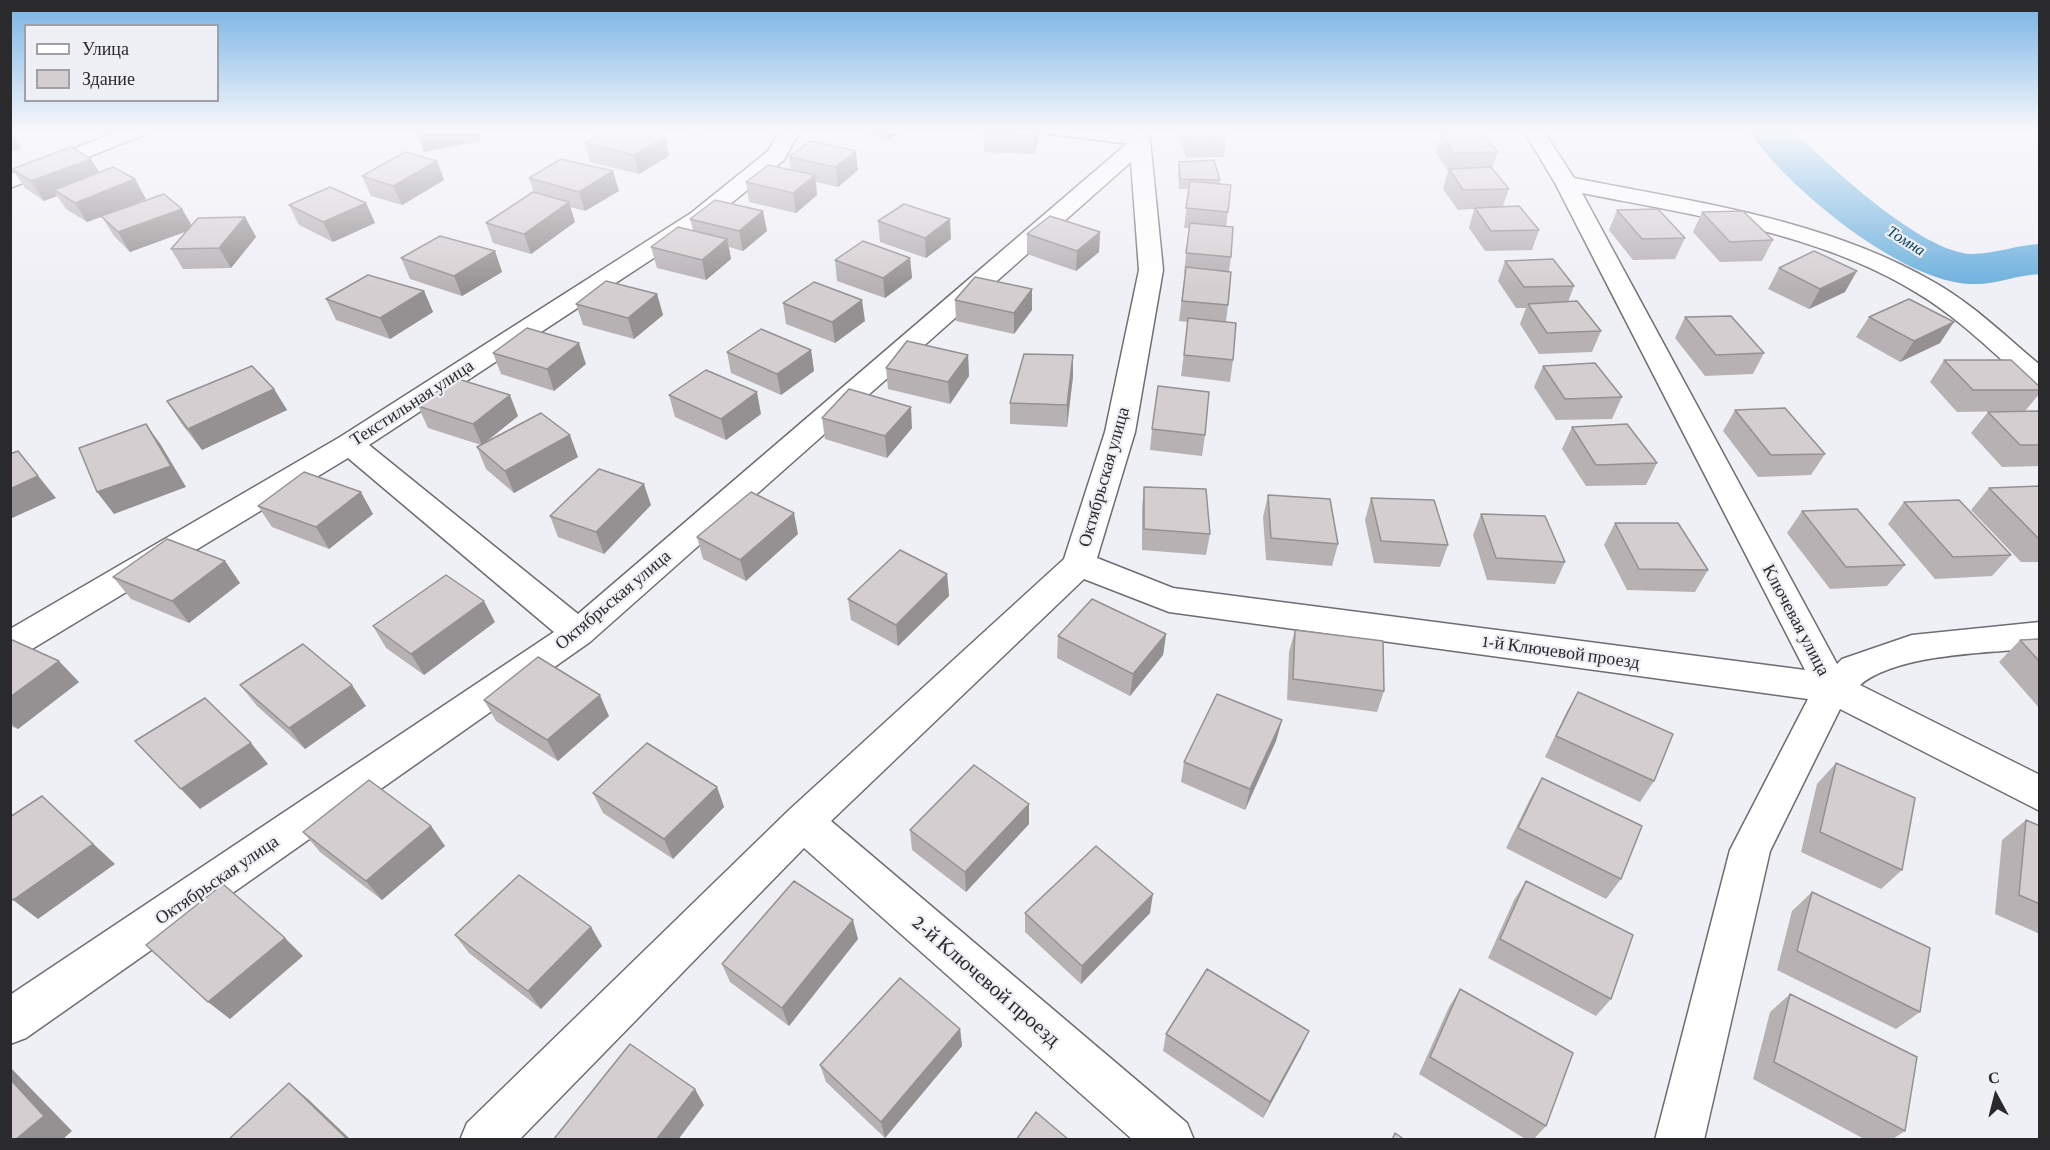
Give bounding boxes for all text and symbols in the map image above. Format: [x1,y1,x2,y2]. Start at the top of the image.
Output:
legend [24,24,219,102]
text: Улица [82,39,129,59]
text: Здание [82,69,135,89]
water label: Томна [1883,222,1929,260]
street label: Текстильная улица [346,355,478,451]
street label: Октябрьская улица [1074,405,1134,549]
street label: Октябрьская улица [551,545,675,655]
street label: Ключевая улица [1758,561,1834,679]
street label: 1-й Ключевой проезд [1481,630,1641,674]
street label: Октябрьская улица [151,831,283,929]
street label: 2-й Ключевой проезд [907,910,1065,1052]
north arrow [1966,1066,2026,1126]
text: С [1987,1068,2001,1087]

